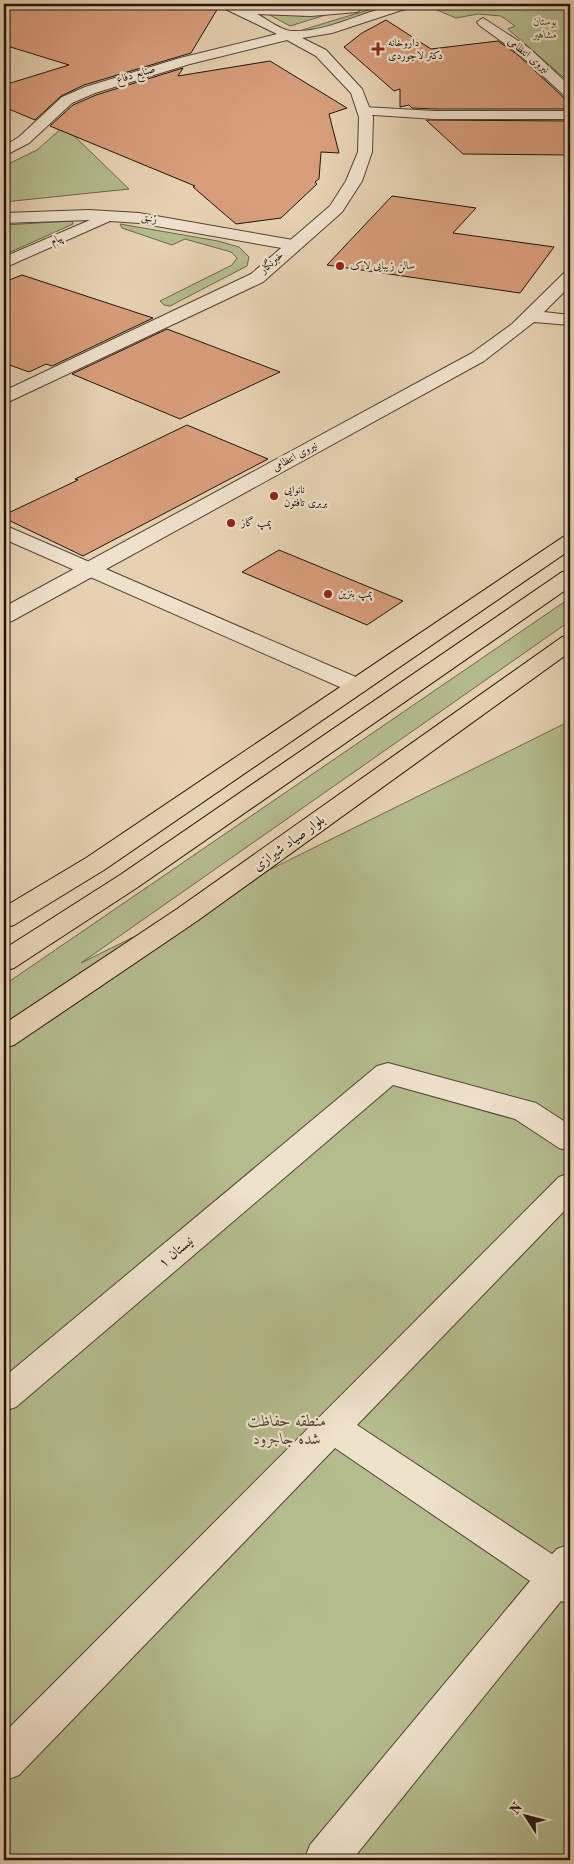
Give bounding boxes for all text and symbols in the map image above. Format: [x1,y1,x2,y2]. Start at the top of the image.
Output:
park label: بوستان مشاهیر [532,17,557,41]
street label: نیروی انتظامی [505,36,551,76]
place label: داروخانه دکتر لاجوردی [388,38,443,62]
marker: داروخانه دکتر لاجوردی [372,43,384,55]
street label: صنایع دفاع [115,64,158,89]
street label: زنبق [140,212,158,226]
street label: پیام [49,232,66,250]
street label: خبرنگار [256,247,286,277]
marker: سالن زیبایی لاک [334,260,346,272]
place label: سالن زیبایی لاک [350,260,415,274]
street label: نیروی انتظامی [271,440,319,474]
place label: نانوایی بربری تافتون [284,485,328,509]
marker: نانوایی بربری تافتون [268,490,280,502]
place label: پمپ گاز [240,515,272,531]
marker: پمپ گاز [225,517,237,529]
marker: پمپ بنزین [322,588,334,600]
place label: پمپ بنزین [338,589,373,602]
street label: بلوار صیاد شیرازی [251,812,328,874]
street label: نیستان ۱ [156,1234,197,1271]
park label: منطقه حفاظت شده جاجرود [248,1414,326,1449]
north arrow [502,1792,552,1842]
text: N [507,1800,525,1817]

